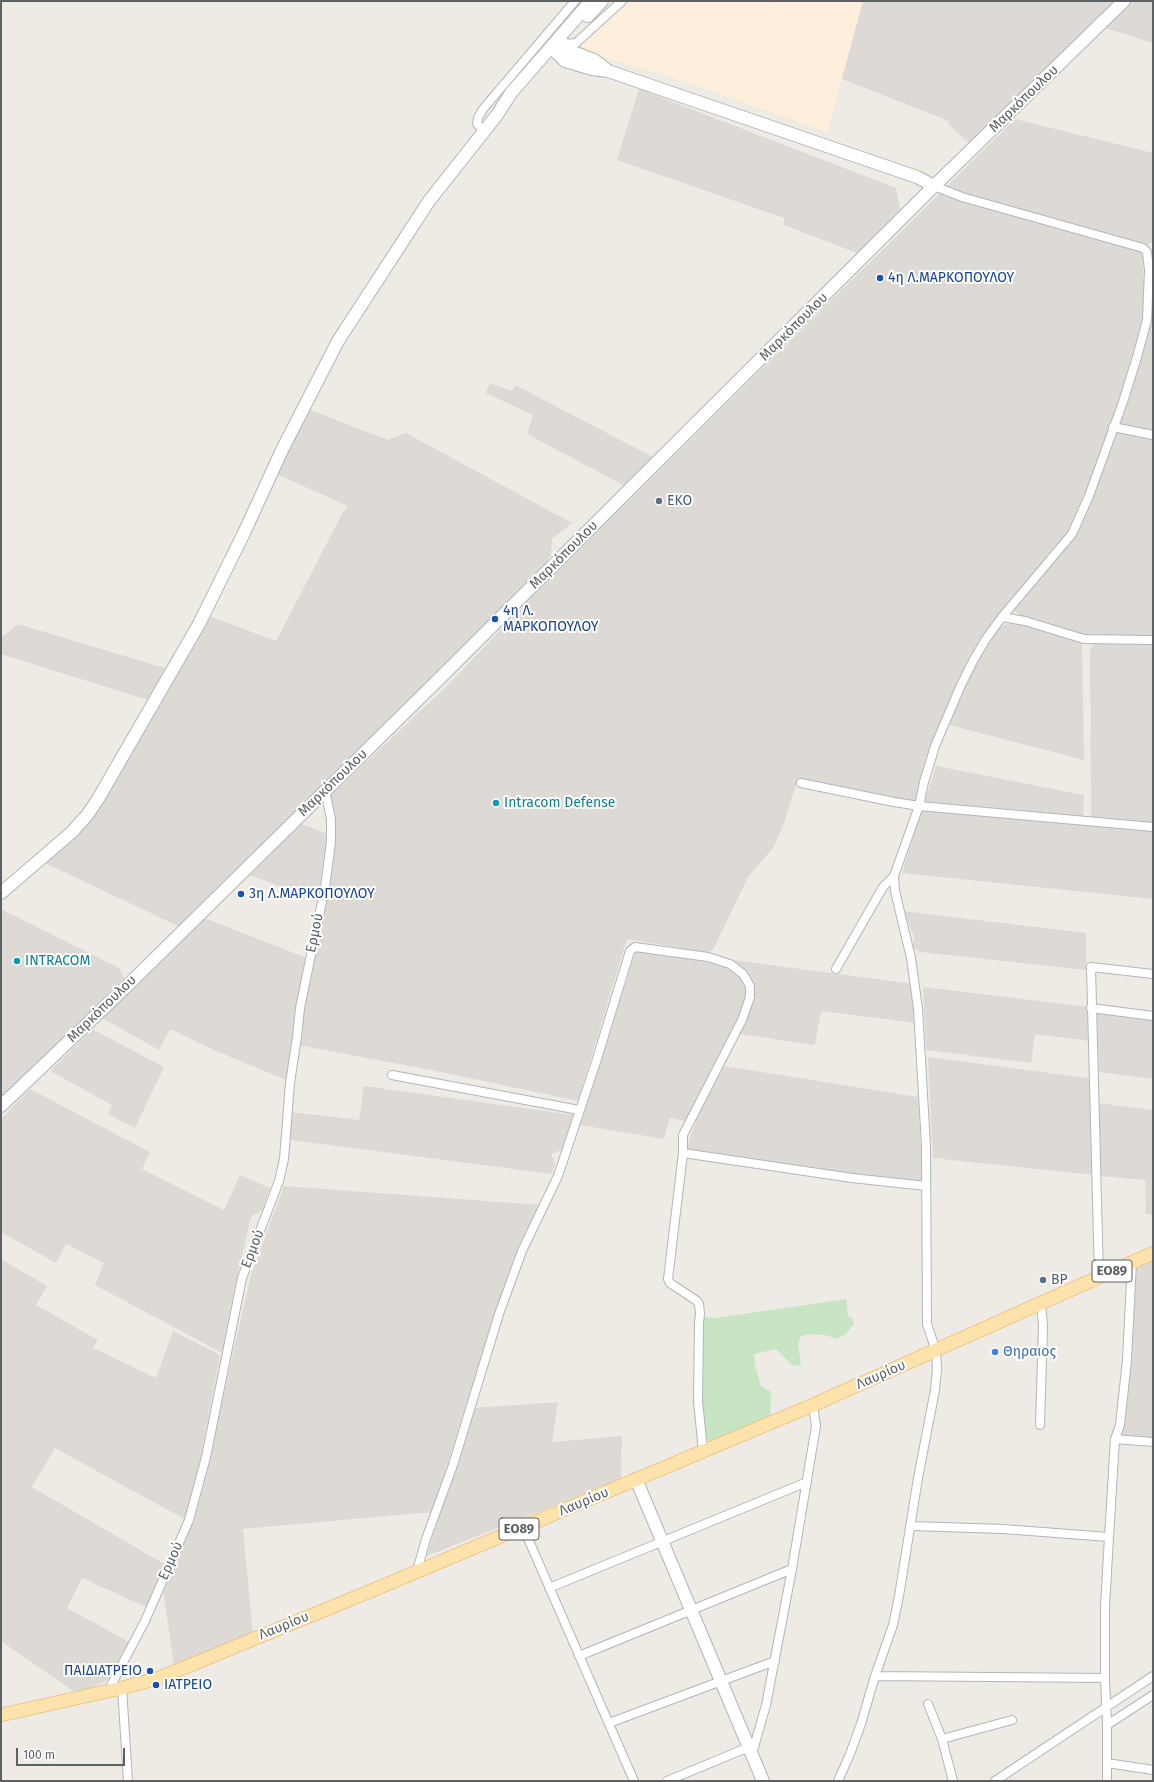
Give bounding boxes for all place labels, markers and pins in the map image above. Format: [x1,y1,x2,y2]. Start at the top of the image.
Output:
place label: 4η Λ.ΜΑΡΚΟΠΟΥΛΟΥ [888,270,1014,286]
marker: 4η Λ.ΜΑΡΚΟΠΟΥΛΟΥ [875,273,885,283]
place label: EKO [667,493,692,509]
marker: EKO [654,496,664,506]
place label: 4η Λ. ΜΑΡΚΟΠΟΥΛΟΥ [503,603,598,636]
marker: 4η Λ. ΜΑΡΚΟΠΟΥΛΟΥ [490,614,500,624]
place label: Intracom Defense [504,795,615,811]
marker: Intracom Defense [491,798,501,808]
place label: 3η Λ.ΜΑΡΚΟΠΟΥΛΟΥ [249,886,375,902]
marker: 3η Λ.ΜΑΡΚΟΠΟΥΛΟΥ [236,889,246,899]
place label: INTRACOM [25,953,90,969]
marker: INTRACOM [12,956,22,966]
place label: BP [1051,1272,1068,1288]
marker: BP [1038,1275,1048,1285]
place label: Θηραιος [1003,1344,1056,1360]
marker: Θηραιος [990,1347,1000,1357]
place label: ΠΑΙΔΙΑΤΡΕΙΟ [64,1663,142,1679]
marker: ΠΑΙΔΙΑΤΡΕΙΟ [145,1666,155,1676]
place label: ΙΑΤΡΕΙΟ [164,1677,212,1693]
marker: ΙΑΤΡΕΙΟ [151,1680,161,1690]

